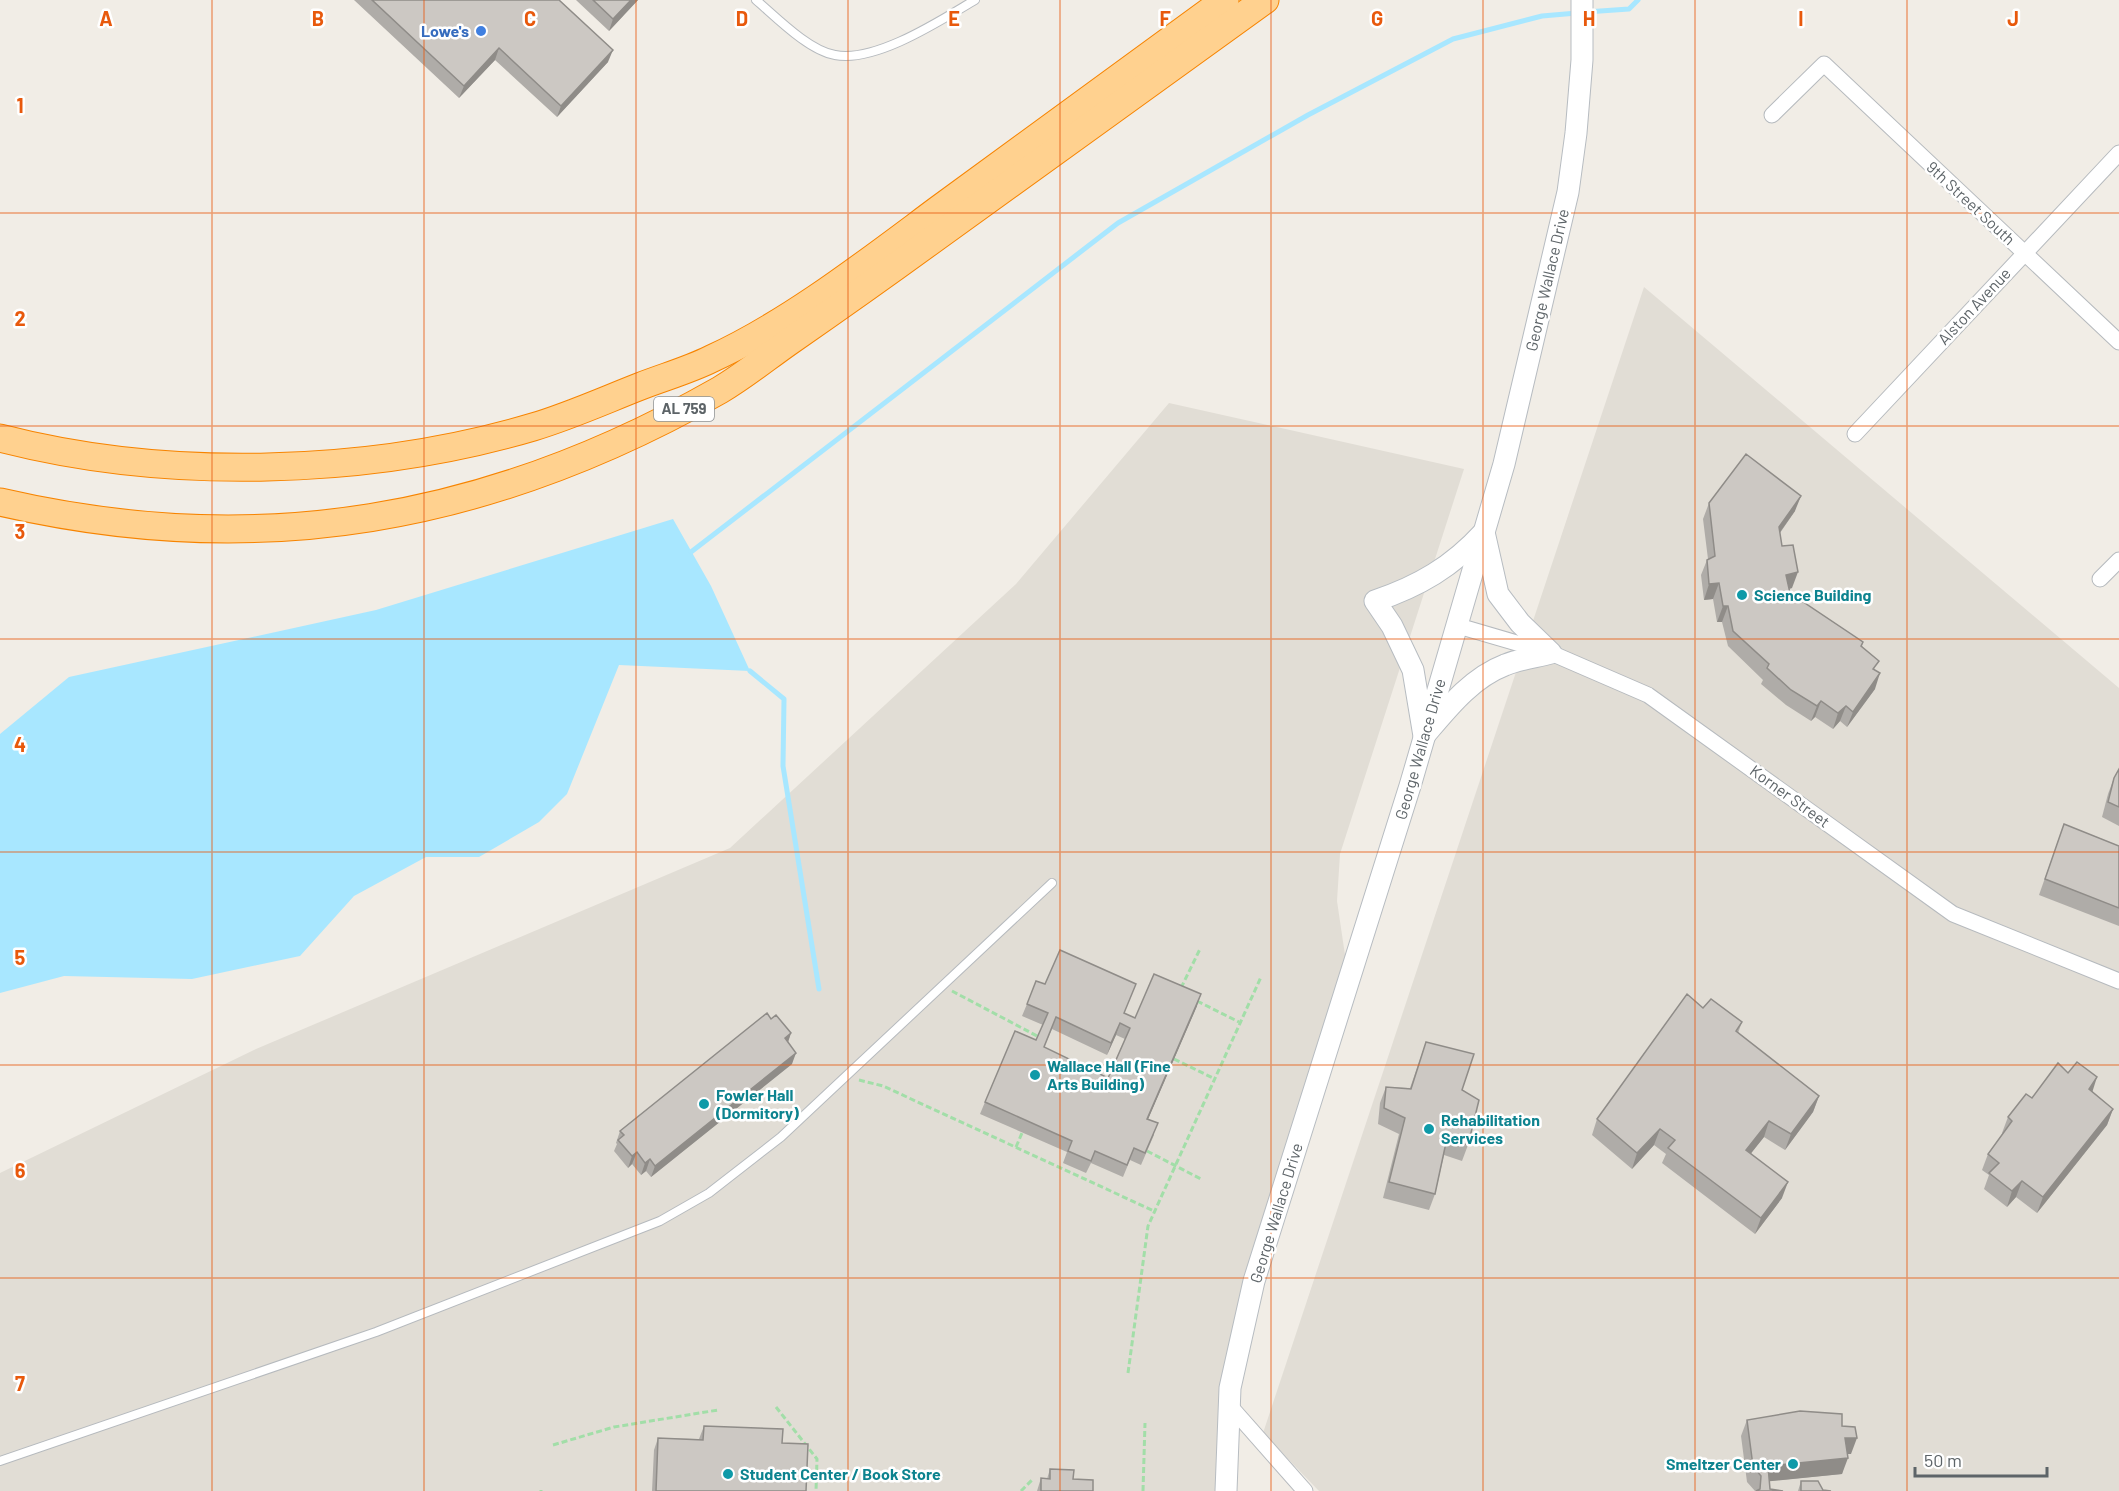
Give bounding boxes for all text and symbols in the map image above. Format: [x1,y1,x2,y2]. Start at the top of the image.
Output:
text: A [99,6,113,30]
text: B [312,6,324,30]
text: C [524,6,536,30]
text: D [736,6,748,30]
text: E [948,6,960,30]
text: F [1159,6,1171,30]
text: G [1371,6,1383,30]
text: H [1583,6,1595,30]
text: I [1798,6,1804,30]
text: J [2007,6,2019,30]
place label: Lowe's [421,21,469,40]
marker: Lowe's [474,24,488,38]
text: 1 [16,93,24,117]
street label: 9th Street South [1923,157,2019,248]
street label: George Wallace Drive [1521,207,1572,353]
street label: Alston Avenue [1933,263,2014,348]
text: 2 [14,306,26,330]
road number: AL 759 [654,397,714,421]
text: 3 [15,519,25,543]
place label: Science Building [1754,585,1871,604]
marker: Science Building [1735,588,1749,602]
street label: George Wallace Drive [1390,676,1449,821]
text: 4 [14,732,26,756]
street label: Korner Street [1747,760,1834,831]
text: 5 [15,945,26,969]
place label: Wallace Hall (Fine Arts Building) [1047,1056,1171,1093]
marker: Wallace Hall (Fine Arts Building) [1028,1068,1042,1082]
place label: Fowler Hall (Dormitory) [715,1085,799,1122]
marker: Fowler Hall (Dormitory) [697,1097,711,1111]
place label: Rehabilitation Services [1441,1110,1540,1147]
marker: Rehabilitation Services [1422,1122,1436,1136]
street label: George Wallace Drive [1245,1140,1306,1285]
text: 6 [15,1158,26,1182]
text: 7 [15,1371,25,1395]
scale bar [1915,1440,2047,1478]
text: 50 m [1924,1449,1962,1471]
place label: Smeltzer Center [1666,1454,1781,1473]
marker: Smeltzer Center [1786,1457,1800,1471]
place label: Student Center / Book Store [740,1464,941,1483]
marker: Student Center / Book Store [721,1467,735,1481]

